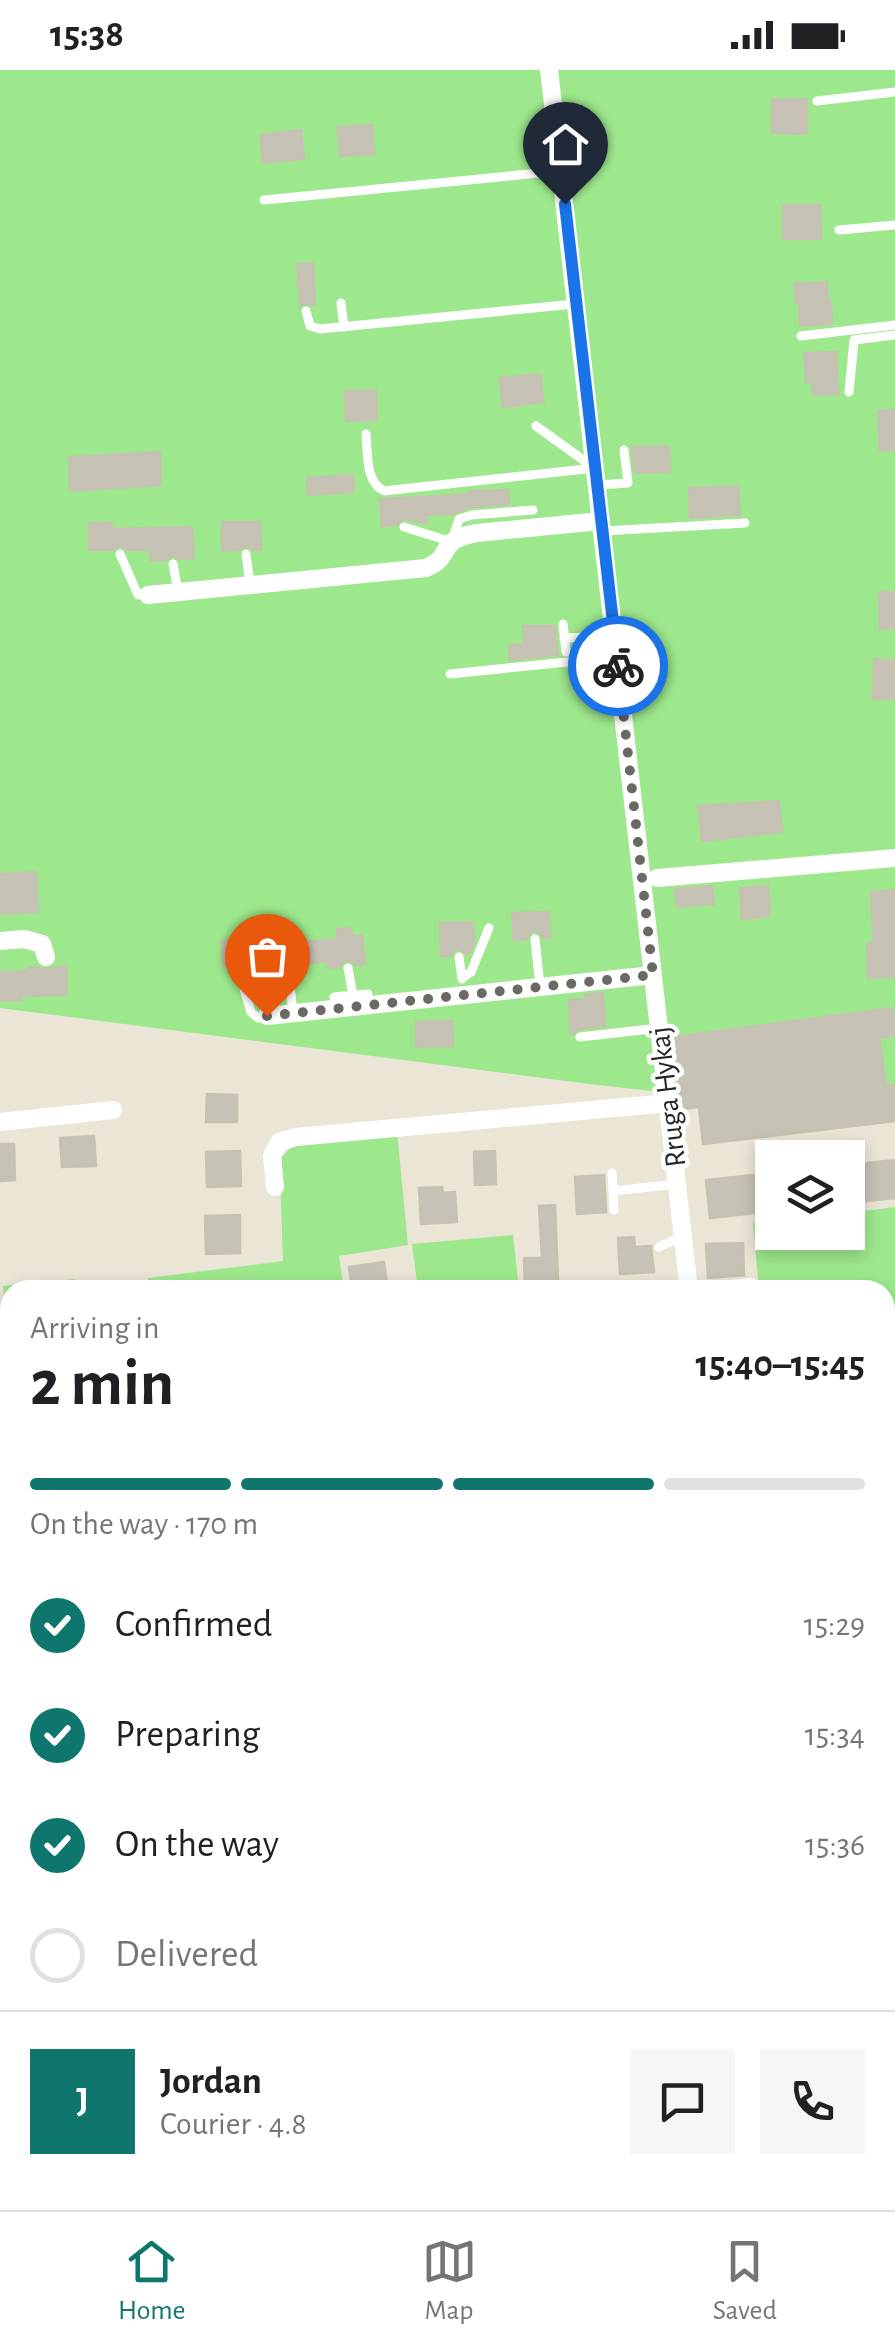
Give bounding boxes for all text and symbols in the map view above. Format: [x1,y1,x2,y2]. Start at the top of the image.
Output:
text: 15:38 [50,16,124,54]
pin [523,102,608,205]
icon: home [538,117,593,172]
courier [568,616,668,716]
icon: bike [591,639,646,694]
pin [225,914,310,1017]
icon: bag [240,929,295,984]
street label: Rruga Hykaj [644,1025,692,1169]
map controls [755,1140,865,1250]
button: layers [755,1140,865,1250]
text: Arriving in [30,1312,159,1344]
text: 15:40–15:45 [695,1346,865,1384]
text: 2 min [30,1352,174,1417]
text: On the way · 170 m [30,1508,258,1540]
icon: check [30,1598,85,1653]
text: Confirmed [115,1606,272,1644]
text: 15:29 [804,1609,865,1641]
icon: check [30,1708,85,1763]
text: Preparing [115,1716,260,1754]
text: 15:34 [805,1719,865,1751]
icon: check [30,1818,85,1873]
text: On the way [115,1826,279,1864]
text: 15:36 [805,1829,865,1861]
text: Delivered [115,1936,258,1974]
button: chat [630,2049,735,2154]
button: phone [760,2049,865,2154]
text: Jordan [160,2063,262,2101]
text: J [76,2082,89,2120]
text: Courier · 4.8 [160,2108,307,2140]
tab: Home [118,2234,185,2328]
tab: Map [422,2234,477,2328]
tab: Saved [713,2234,777,2328]

